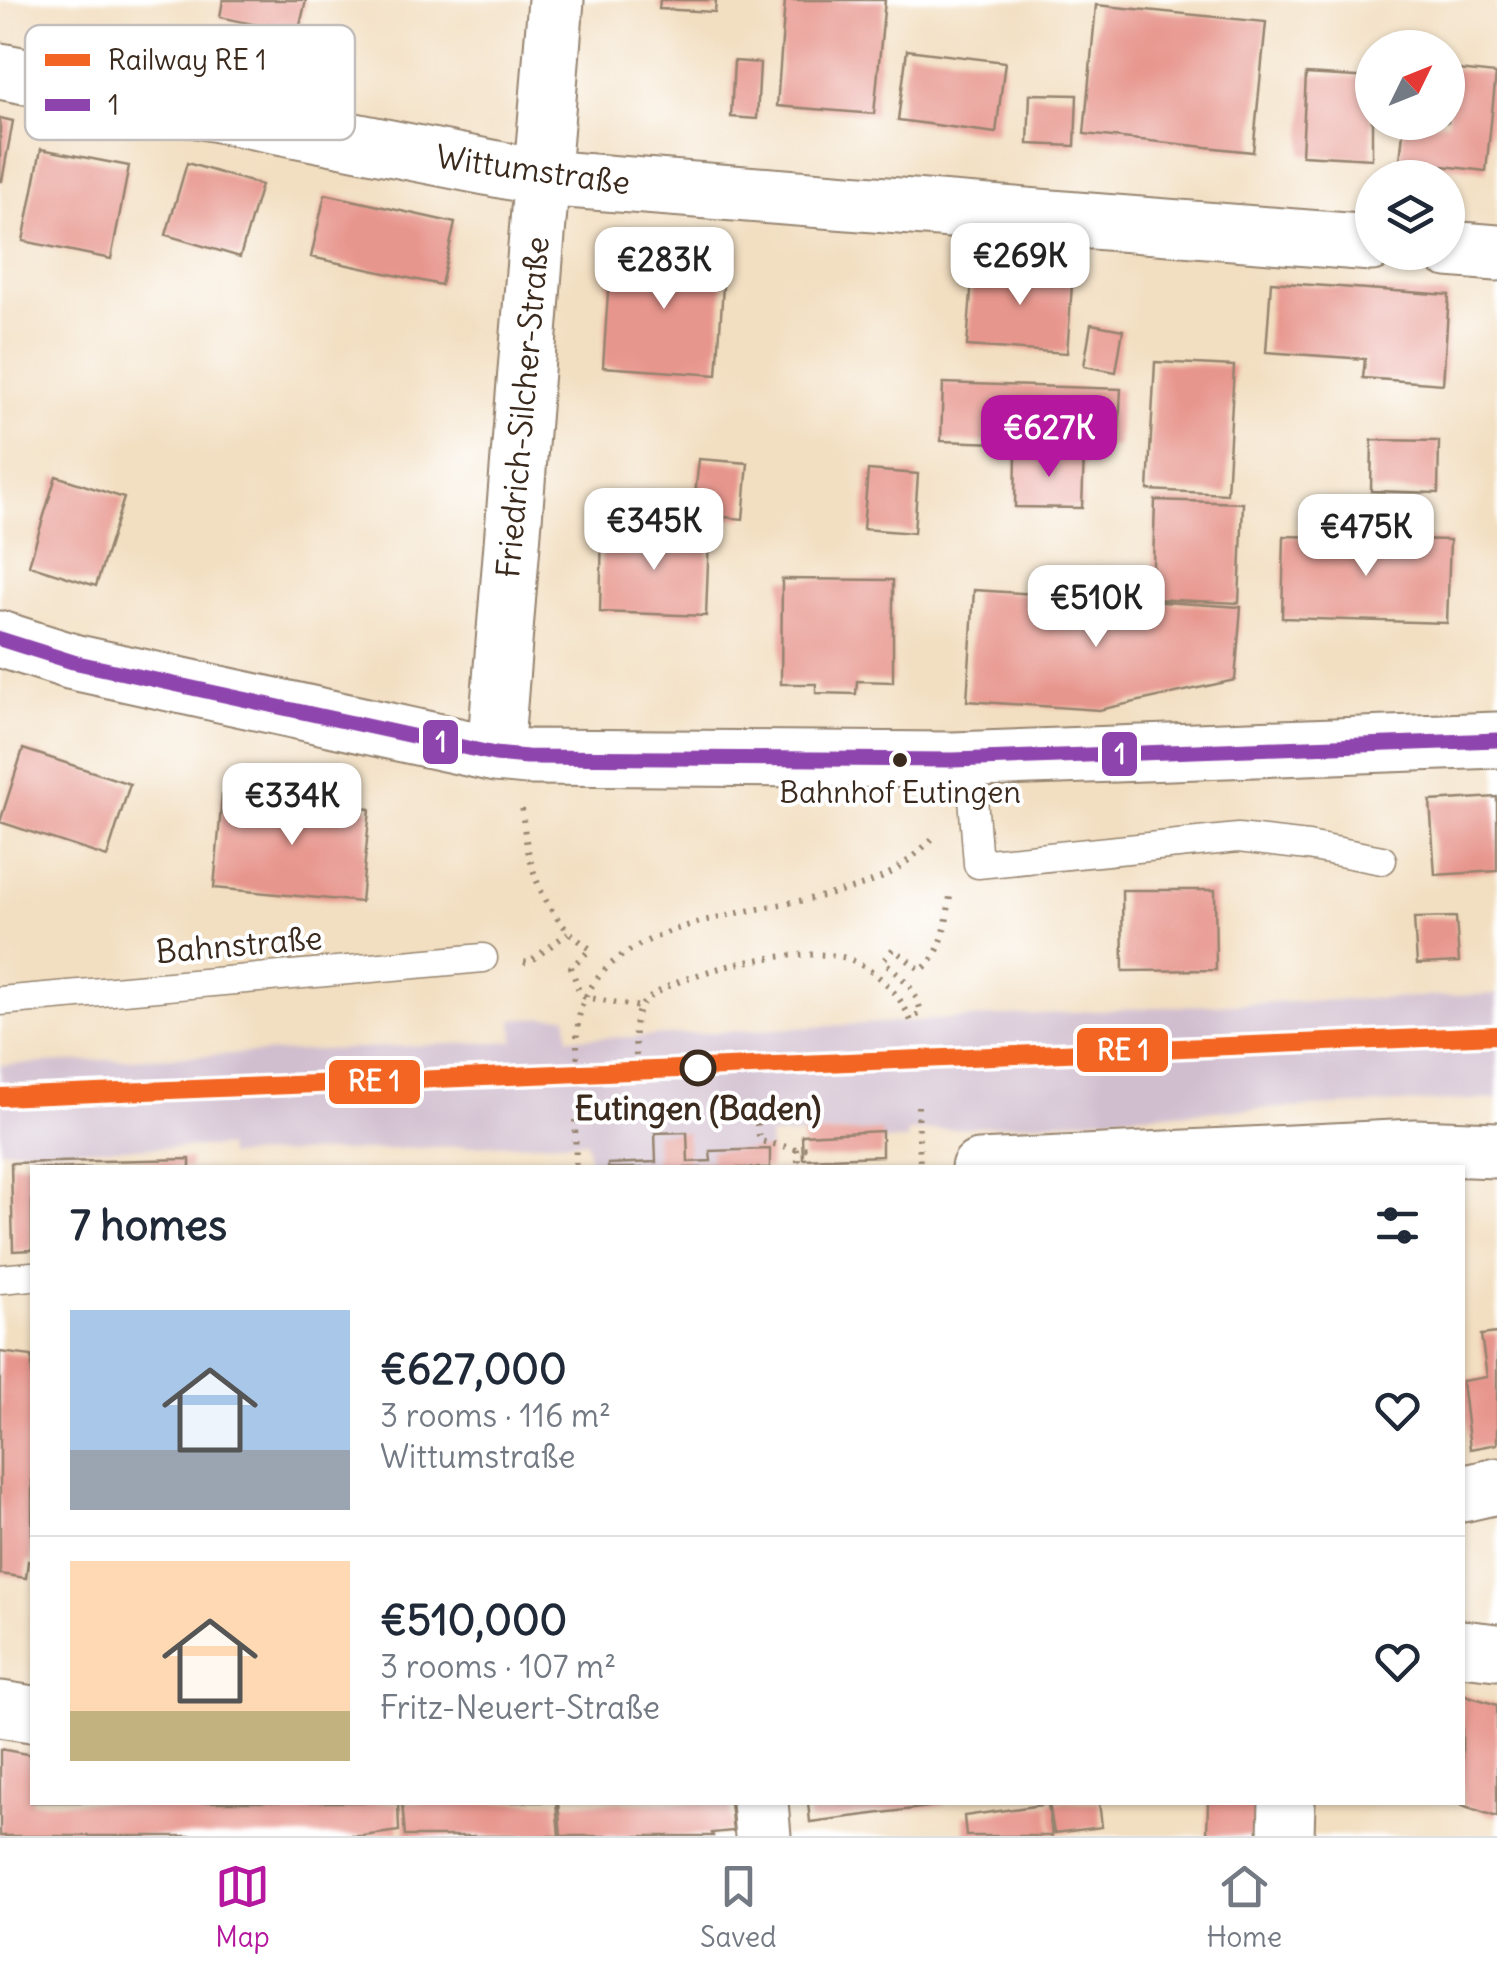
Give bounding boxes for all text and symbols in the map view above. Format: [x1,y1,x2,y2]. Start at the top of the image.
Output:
legend [25,25,355,140]
north arrow [1355,30,1465,140]
map controls [1355,30,1465,270]
text: Railway RE 1 [108,42,267,78]
text: 1 [108,87,119,123]
street label: Wittumstraße [433,136,633,203]
button: layers [1355,160,1465,270]
pin: €269K [950,223,1090,308]
pin: €283K [594,227,734,312]
street label: Friedrich-Silcher-Straße [487,235,558,579]
text: €269K [973,235,1067,276]
text: €283K [617,239,711,280]
pin: €627K [979,395,1119,480]
text: €627K [1003,407,1095,448]
pin: €345K [584,488,724,573]
pin: €475K [1296,494,1436,579]
text: €345K [606,500,702,541]
text: €475K [1320,506,1412,547]
pin: €510K [1026,565,1166,650]
text: €510K [1050,577,1142,618]
line badge: 1 [421,718,460,766]
text: 1 [435,724,447,760]
line badge: 1 [1100,730,1139,778]
text: 1 [1114,736,1126,772]
marker: Bahnhof Eutingen [890,750,910,770]
pin: €334K [222,763,362,848]
place label: Bahnhof Eutingen [779,773,1021,811]
text: €334K [244,775,340,816]
street label: Bahnstraße [154,917,324,972]
line badge: RE 1 [1075,1026,1170,1074]
text: RE 1 [1097,1032,1149,1068]
marker: Eutingen (Baden) [681,1051,715,1085]
line badge: RE 1 [327,1058,422,1106]
text: RE 1 [348,1063,400,1099]
place label: Eutingen (Baden) [575,1088,821,1129]
icon: filters [1370,1198,1425,1253]
text: 7 homes [70,1199,227,1251]
text: €627,000 [380,1343,567,1395]
icon: home [150,1350,270,1470]
icon: heart [1370,1383,1425,1438]
text: 3 rooms · 116 m² [380,1395,611,1436]
text: Wittumstraße [380,1436,576,1477]
text: €510,000 [380,1594,567,1646]
icon: home [150,1601,270,1721]
icon: heart [1370,1634,1425,1689]
text: 3 rooms · 107 m² [380,1646,616,1687]
text: Fritz-Neuert-Straße [380,1687,660,1728]
tab: Map [215,1859,270,1955]
tab: Saved [700,1859,777,1955]
tab: Home [1207,1859,1282,1955]

